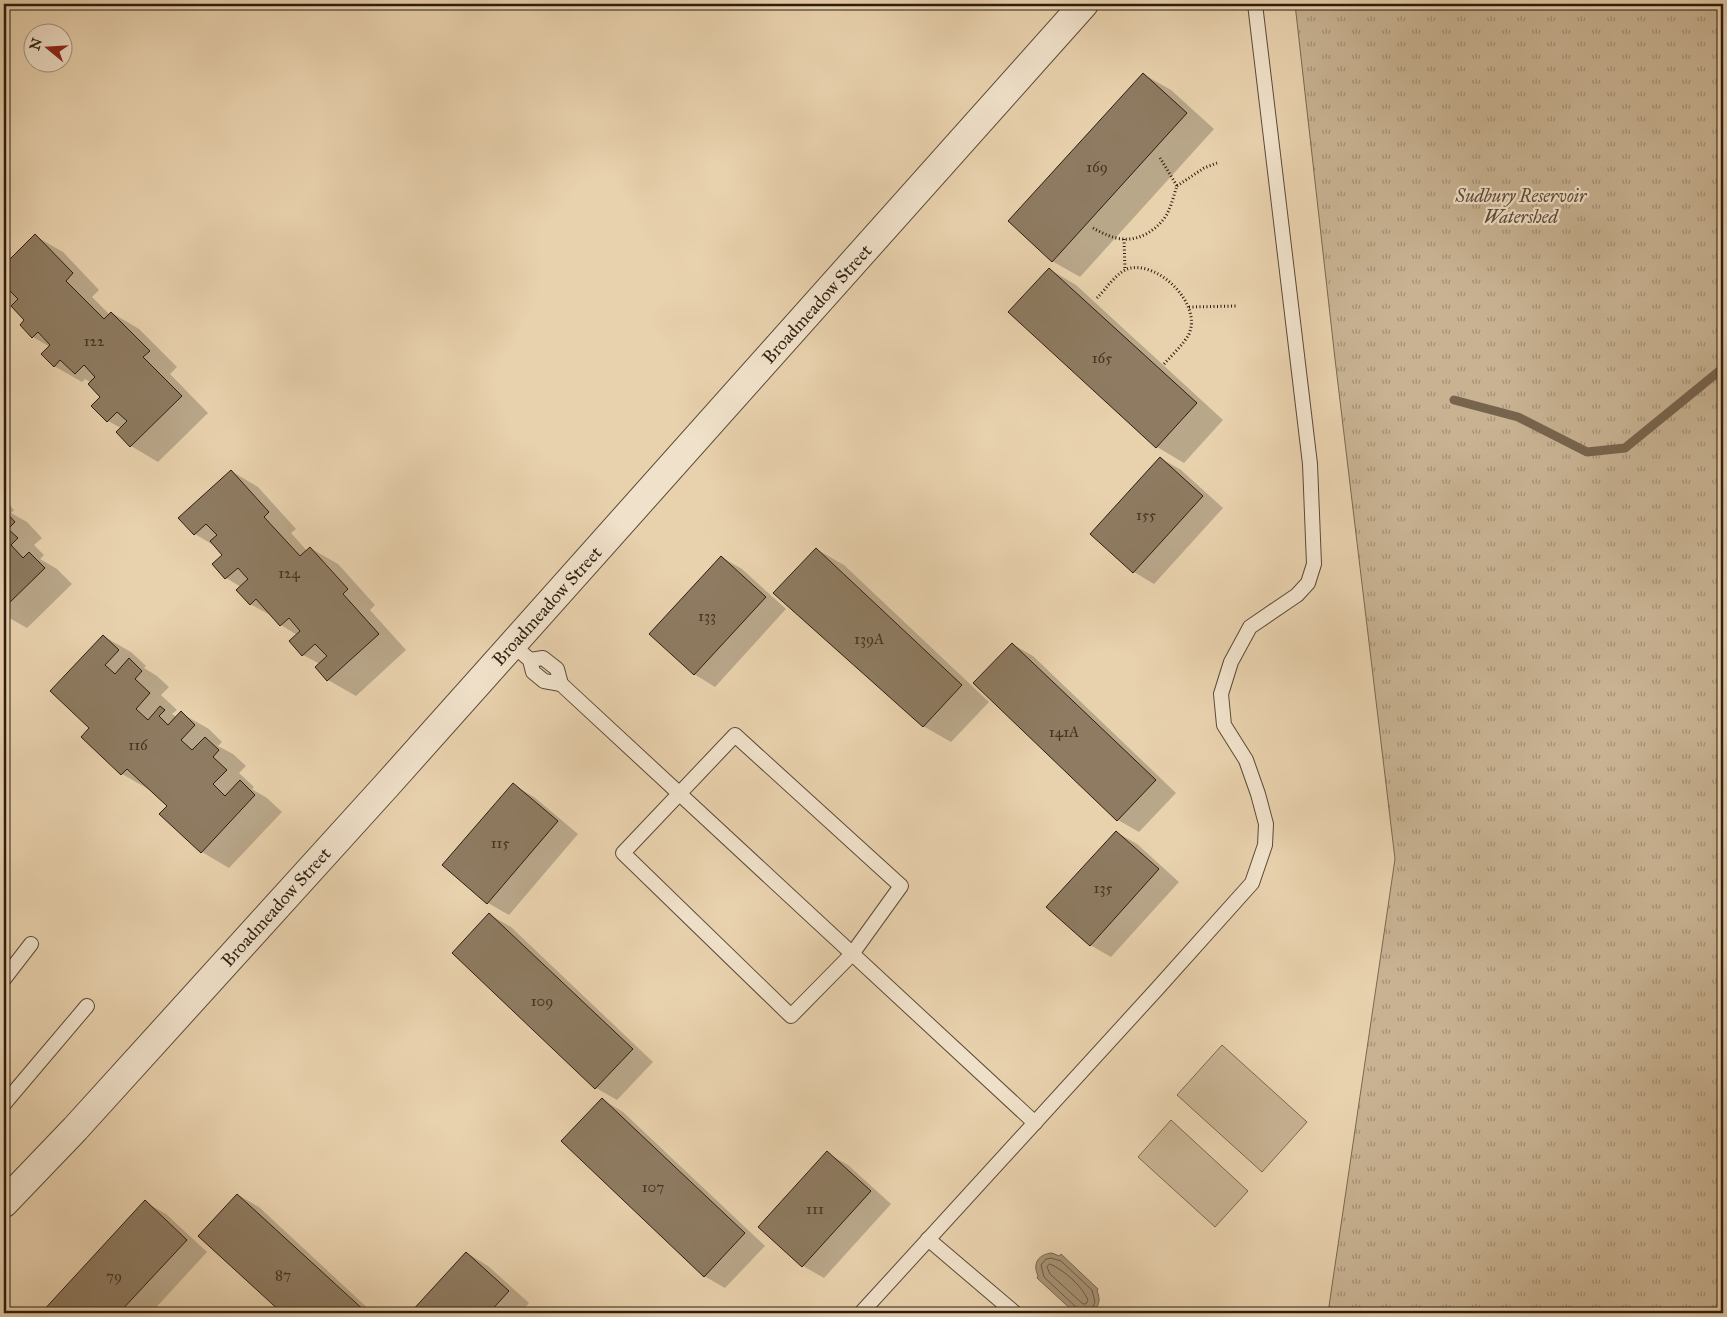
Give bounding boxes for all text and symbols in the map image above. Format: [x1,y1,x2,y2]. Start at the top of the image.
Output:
north arrow [22,22,72,72]
text: N [26,36,46,52]
house number: 169 [1086,158,1108,176]
park label: Sudbury Reservoir Watershed [1454,185,1588,228]
street label: Broadmeadow Street [758,239,877,368]
house number: 122 [84,332,105,350]
house number: 165 [1092,349,1112,367]
house number: 155 [1136,506,1156,524]
street label: Broadmeadow Street [488,541,607,670]
house number: 124 [278,564,300,582]
house number: 133 [698,607,716,625]
house number: 139A [854,630,884,648]
house number: 141A [1049,723,1079,741]
house number: 116 [128,736,149,754]
house number: 115 [491,834,509,852]
street label: Broadmeadow Street [217,842,336,971]
house number: 135 [1094,879,1112,897]
house number: 109 [531,992,553,1010]
house number: 107 [642,1178,664,1196]
house number: 111 [806,1200,824,1218]
house number: 87 [275,1266,291,1284]
house number: 79 [106,1267,122,1285]

